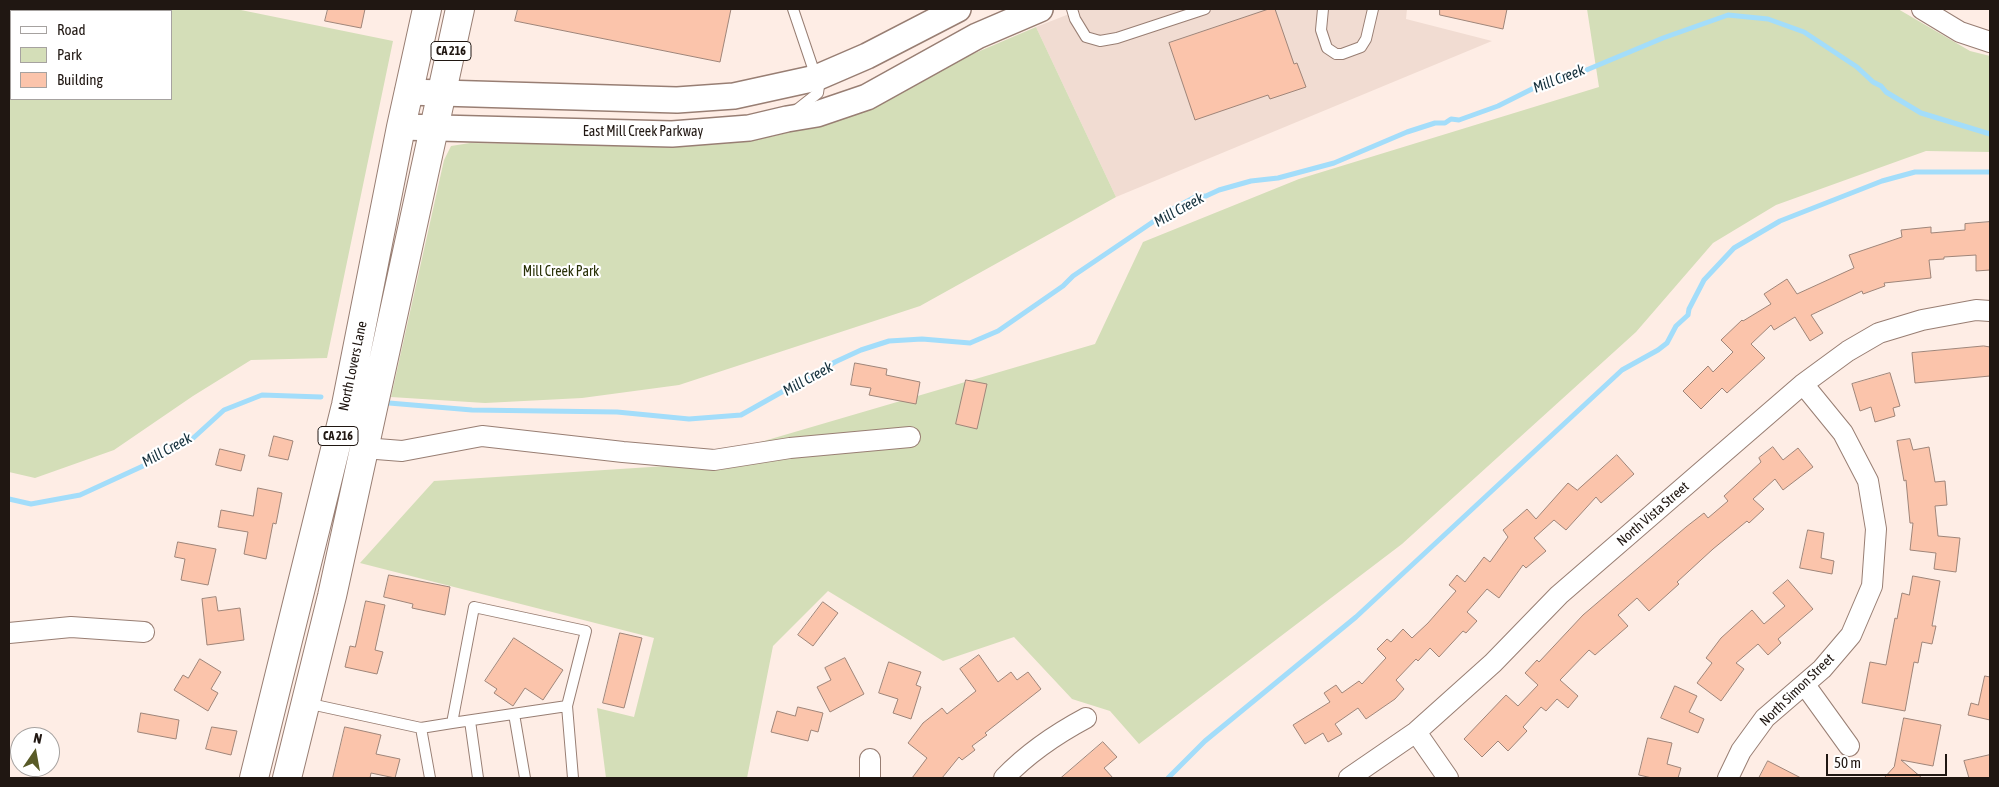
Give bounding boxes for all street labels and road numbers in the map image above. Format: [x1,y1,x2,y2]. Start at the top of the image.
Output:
road number: CA 216 [431,41,471,60]
street label: East Mill Creek Parkway [583,124,703,140]
street label: North Lovers Lane [335,320,371,412]
road number: CA 216 [318,426,358,446]
street label: North Vista Street [1614,478,1692,550]
street label: North Simon Street [1756,650,1838,730]

